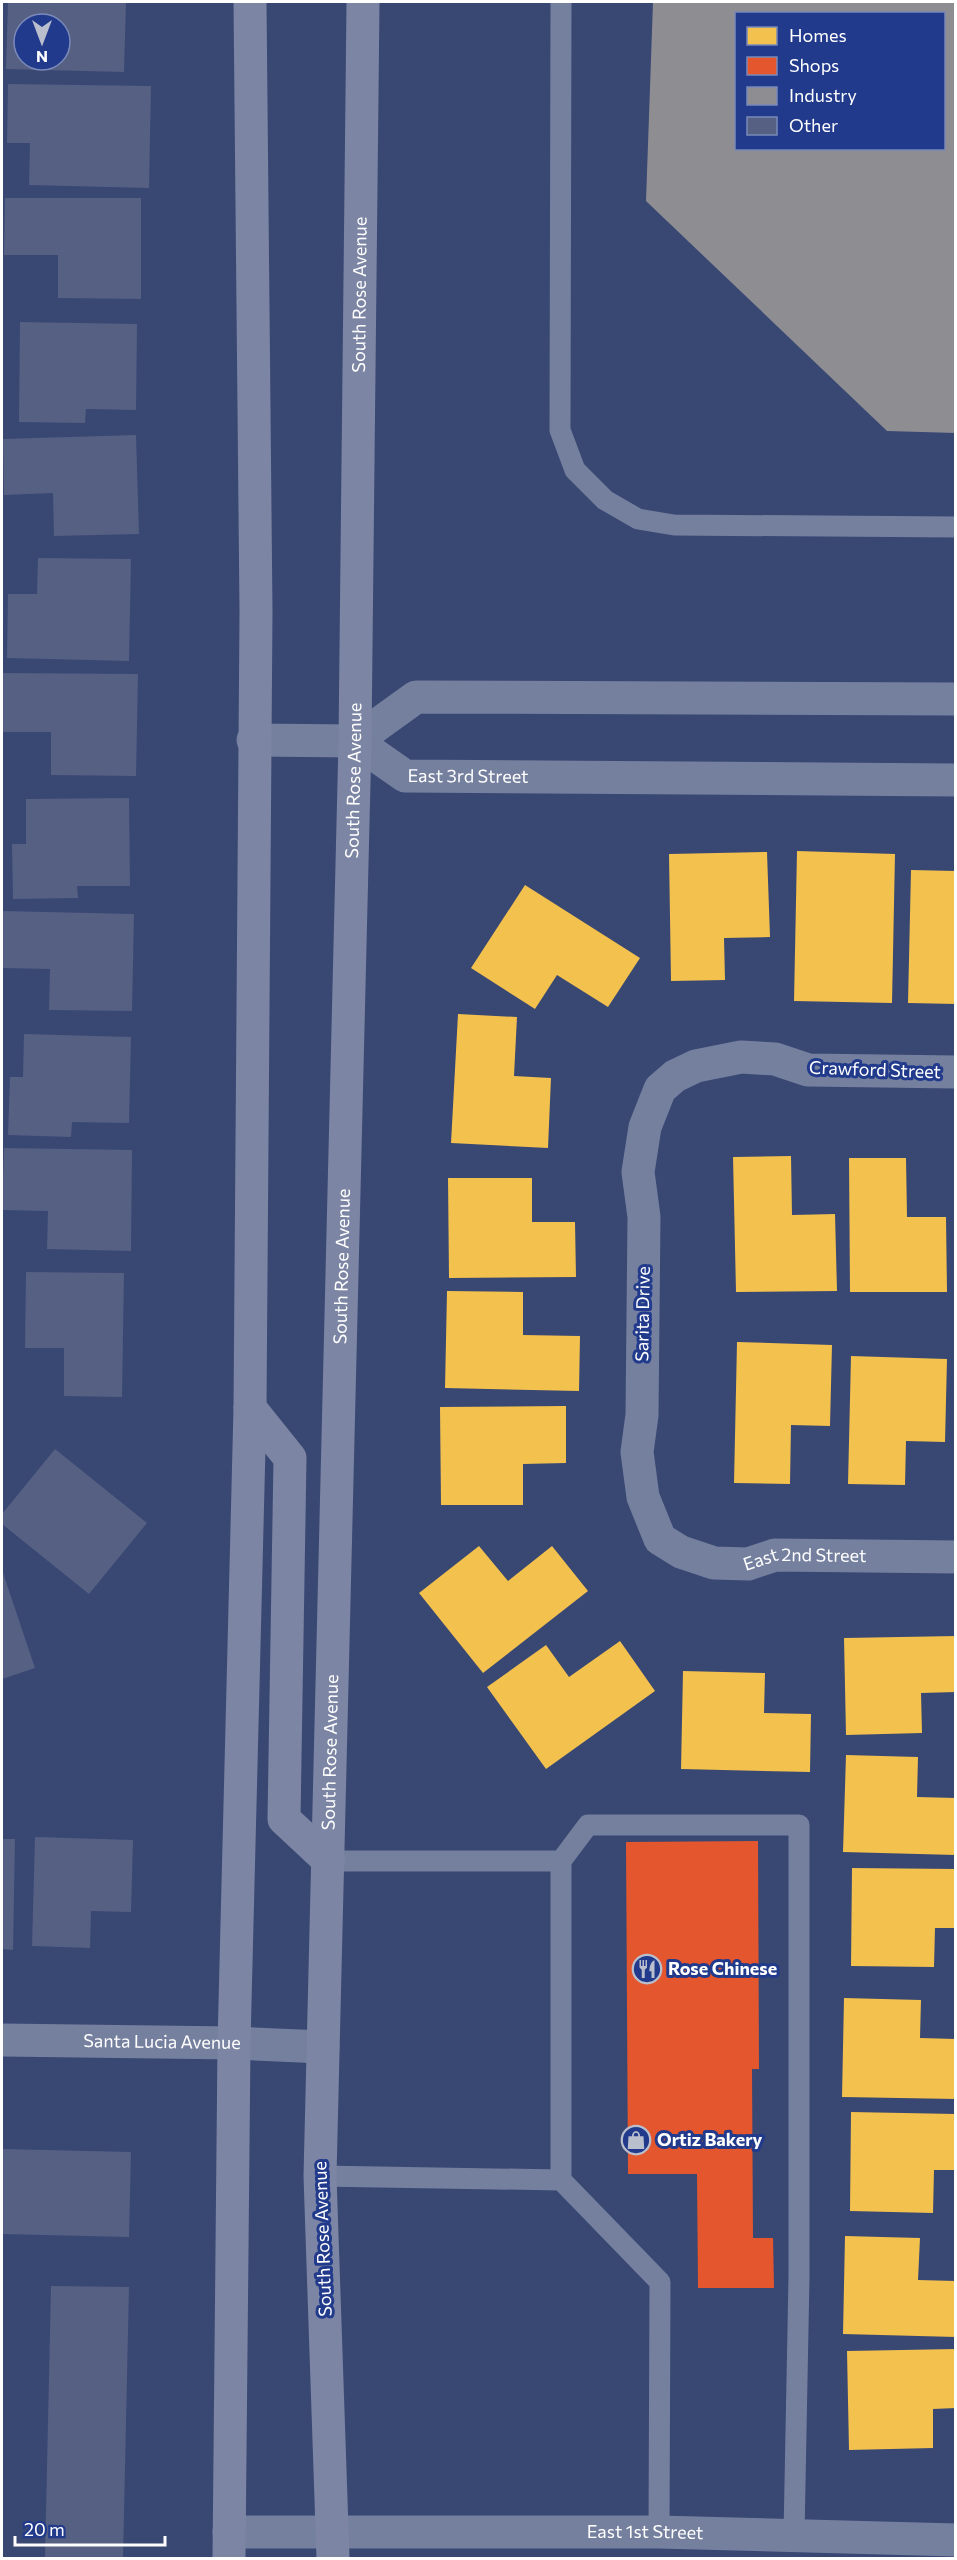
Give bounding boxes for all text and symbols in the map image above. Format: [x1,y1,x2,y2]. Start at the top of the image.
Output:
north arrow [12,12,72,72]
legend [735,12,945,150]
text: Homes [789,24,847,46]
text: N [36,48,48,67]
text: Shops [789,54,839,76]
text: Industry [789,84,857,106]
text: Other [789,114,838,136]
street label: South Rose Avenue [347,217,371,373]
street label: South Rose Avenue [340,703,365,859]
street label: East 3rd Street [407,764,529,787]
street label: Crawford Street [809,1056,941,1082]
street label: South Rose Avenue [328,1188,354,1345]
street label: Sarita Drive [630,1266,654,1362]
street label: East 2nd Street [740,1543,867,1575]
street label: South Rose Avenue [316,1674,342,1830]
restaurant icon: Rose Chinese [631,1953,663,1985]
place label: Rose Chinese [668,1957,777,1979]
street label: Santa Lucia Avenue [83,2029,241,2053]
shop icon: Ortiz Bakery [620,2124,652,2156]
place label: Ortiz Bakery [657,2128,763,2150]
street label: South Rose Avenue [308,2161,336,2317]
scale bar [15,2509,165,2547]
text: 20 m [24,2518,65,2540]
street label: East 1st Street [587,2520,704,2543]

